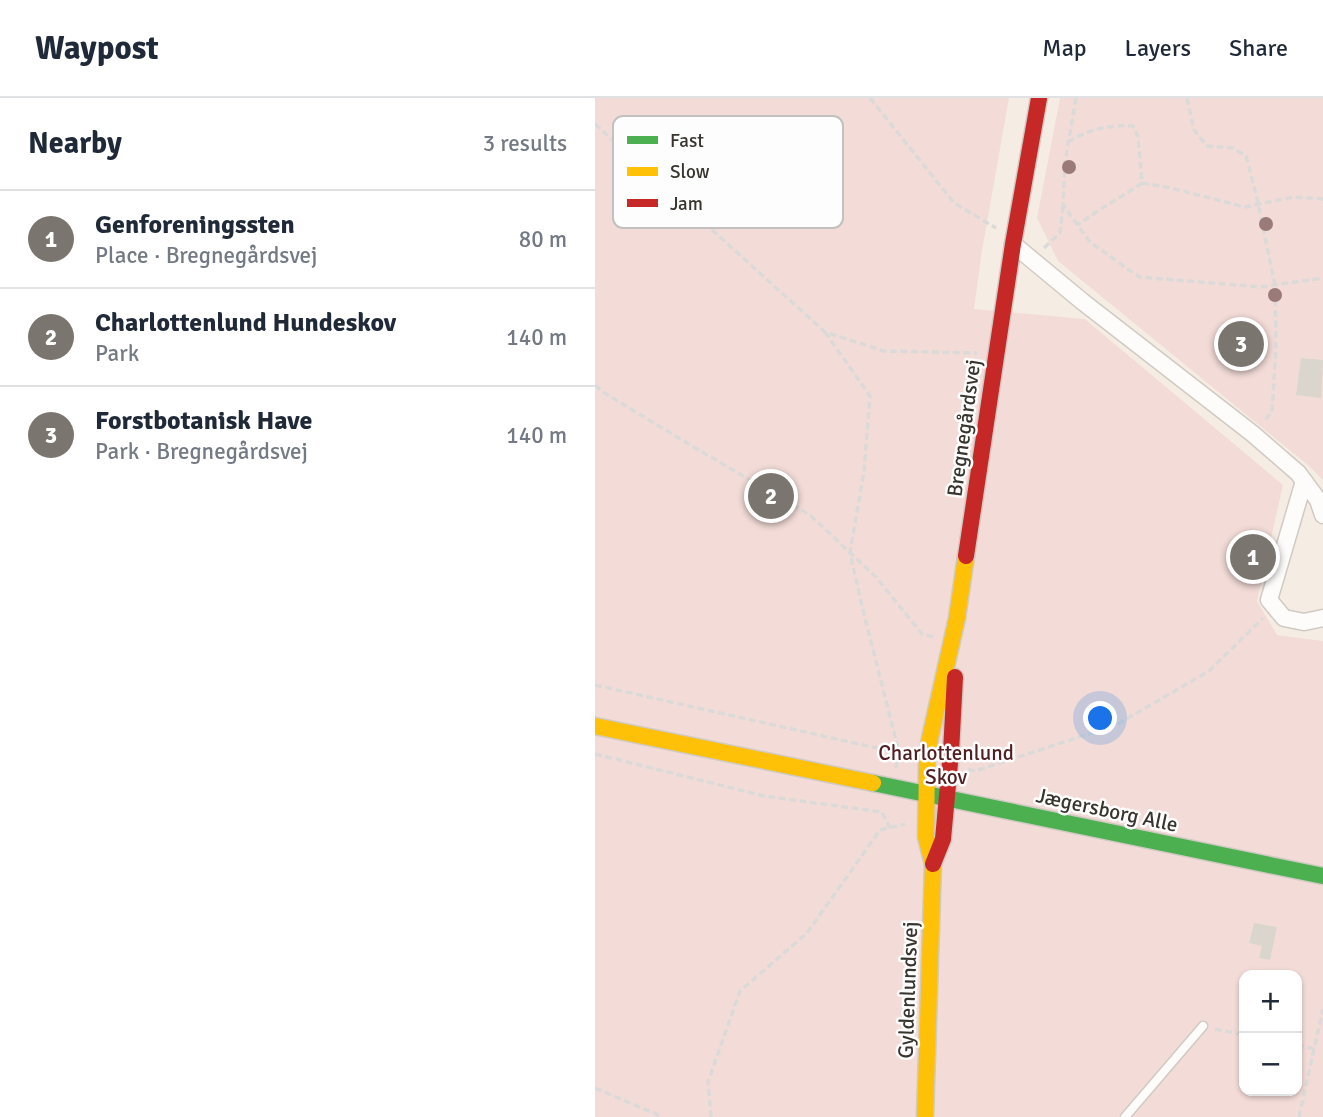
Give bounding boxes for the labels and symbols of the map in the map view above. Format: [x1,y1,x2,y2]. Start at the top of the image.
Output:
legend [613,116,843,228]
text: Fast [670,129,704,153]
text: Slow [670,160,710,184]
text: Jam [670,192,703,216]
pin: 3 [1218,318,1264,370]
street label: Bregnegårdsvej [941,358,987,498]
pin: 2 [748,470,794,522]
pin: 1 [1230,531,1276,583]
your location [1083,701,1117,735]
park label: Charlottenlund Skov [878,740,1014,790]
street label: Jægersborg Alle [1034,782,1180,838]
street label: Gyldenlundsvej [893,921,923,1059]

